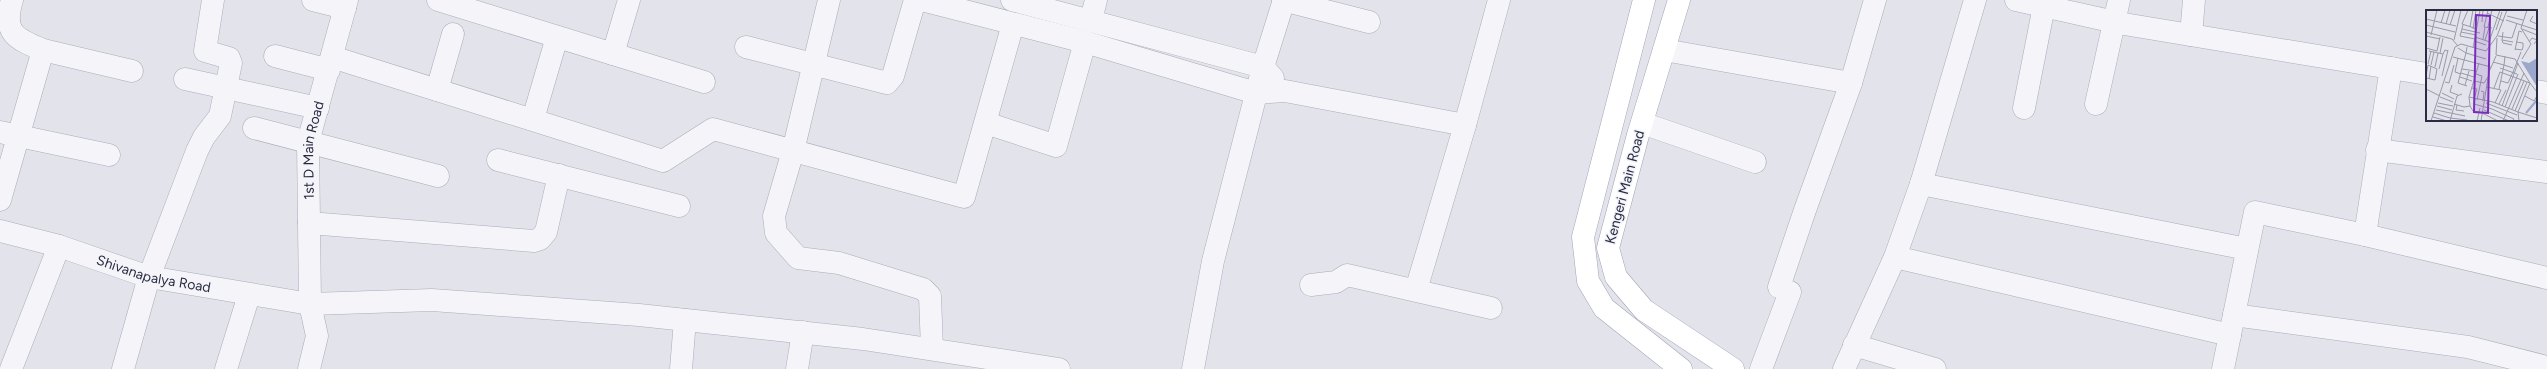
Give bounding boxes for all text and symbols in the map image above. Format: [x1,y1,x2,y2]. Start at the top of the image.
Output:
inset map [2426,10,2537,121]
street label: 1st D Main Road [299,99,327,200]
street label: Kengeri Main Road [1602,128,1648,246]
street label: Shivanapalya Road [94,251,212,296]

